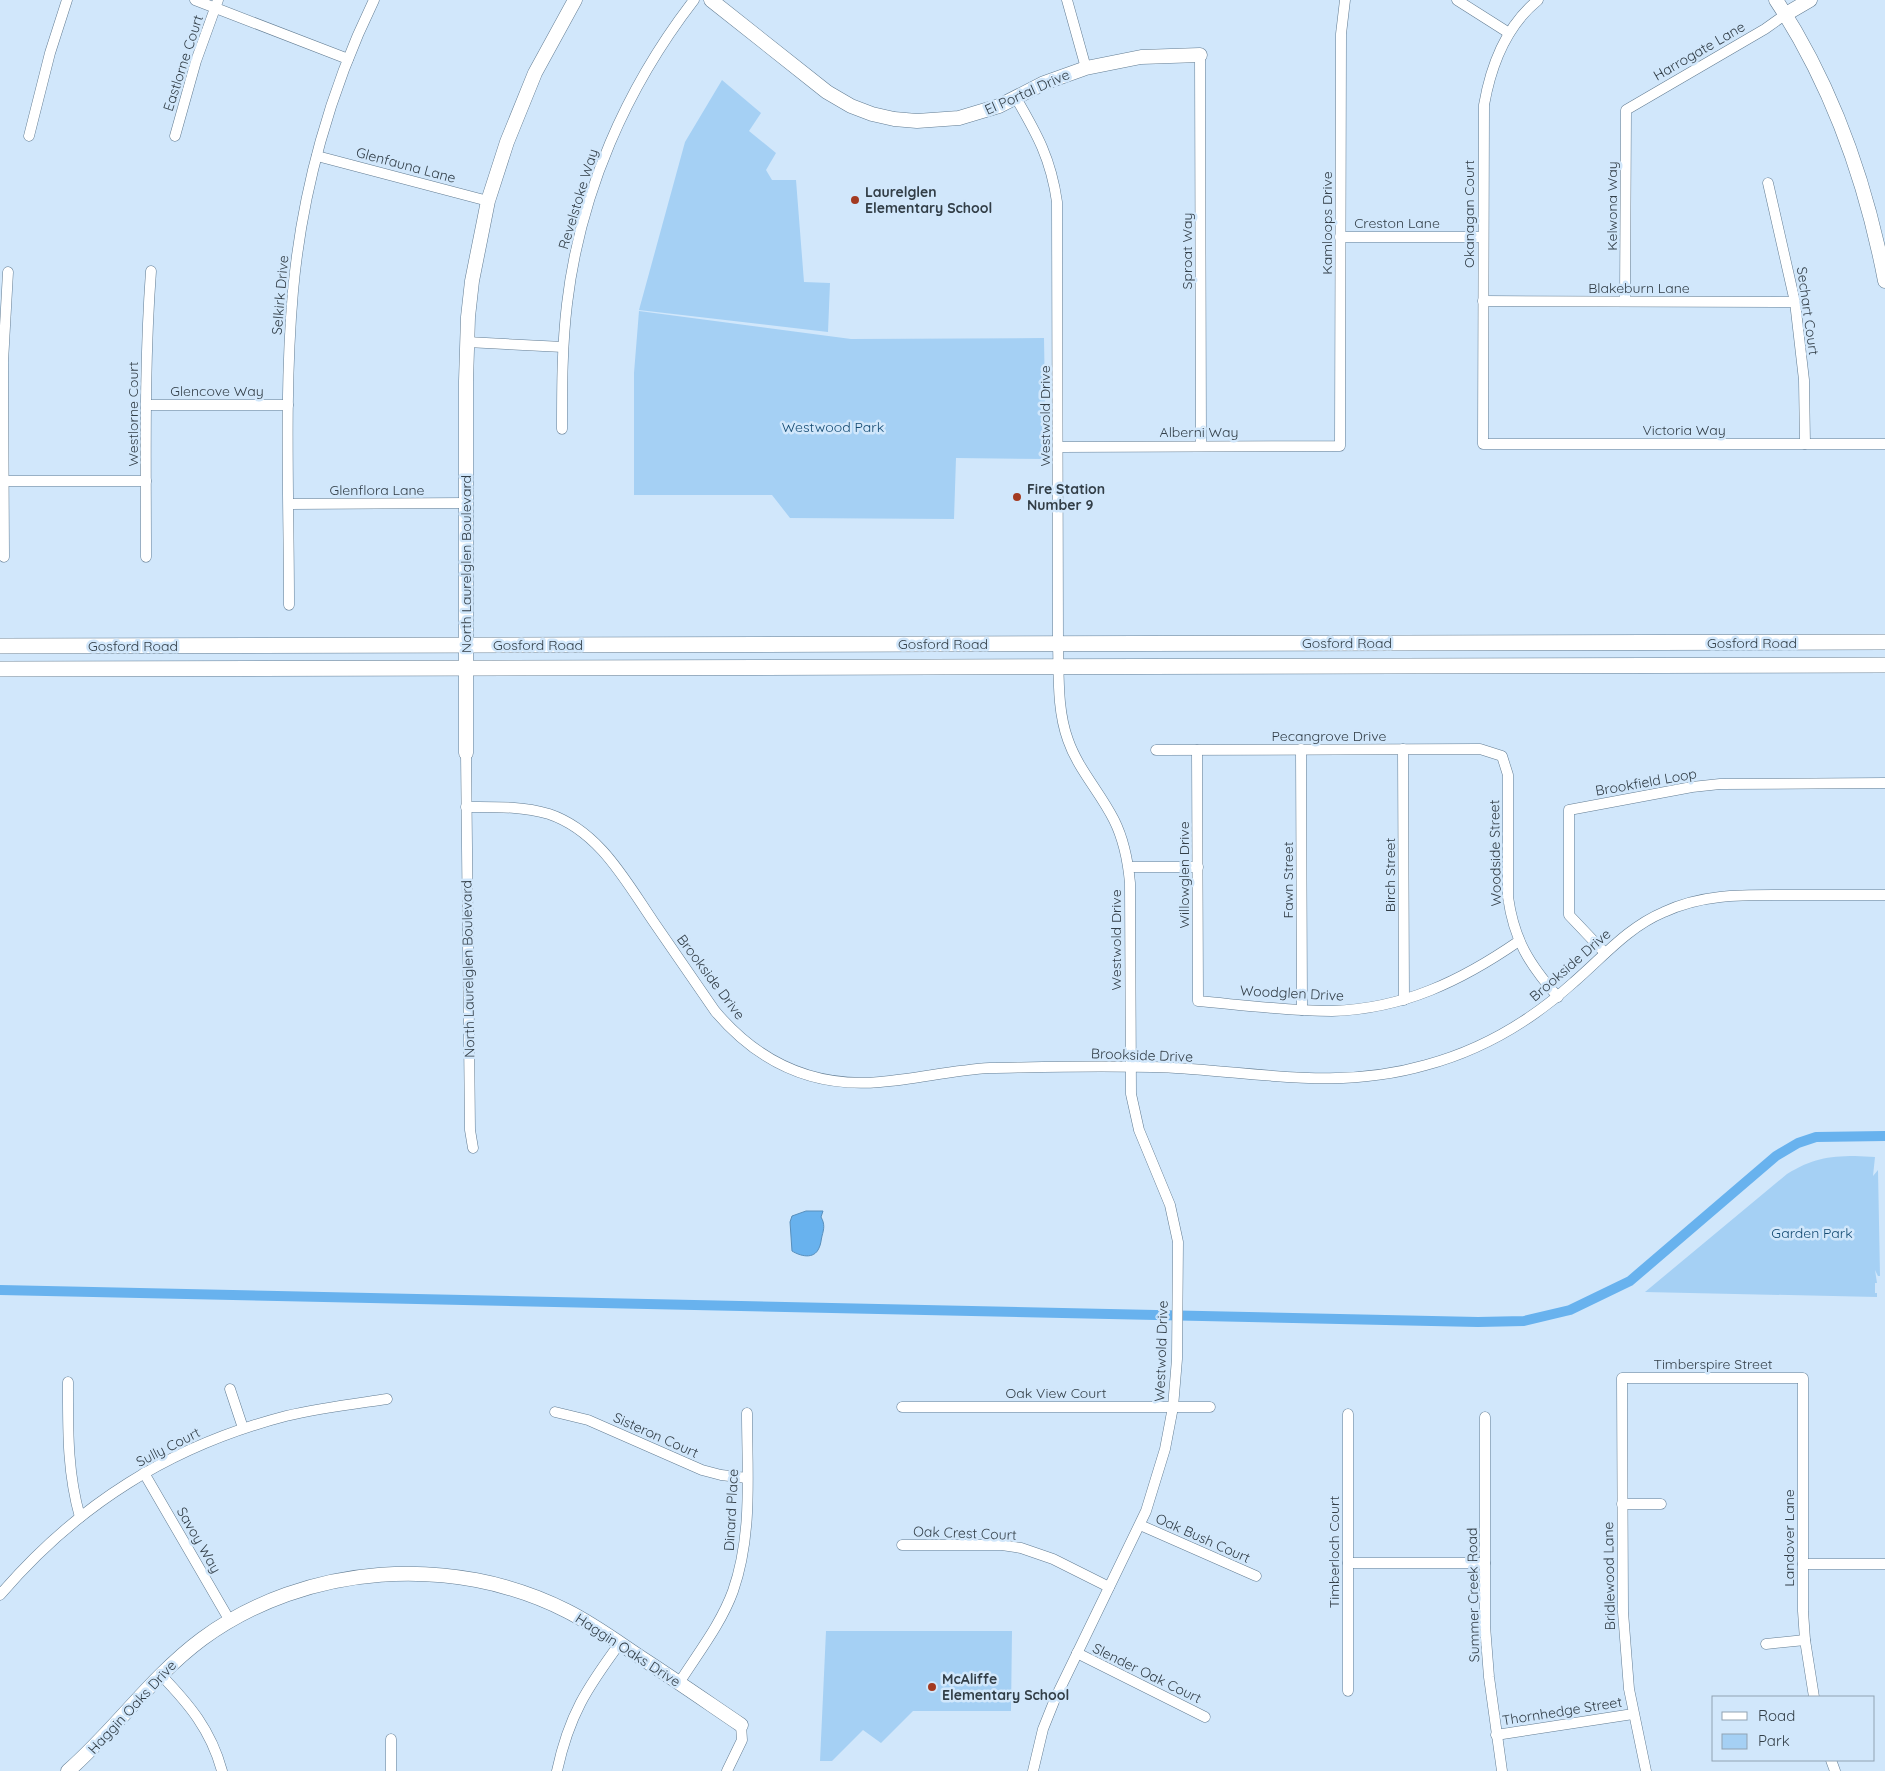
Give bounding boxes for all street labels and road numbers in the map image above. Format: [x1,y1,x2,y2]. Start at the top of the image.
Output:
street label: Eastlorne Court [159,12,207,113]
street label: Harrogate Lane [1650,17,1748,85]
street label: El Portal Drive [982,65,1072,119]
street label: Glenfauna Lane [354,143,458,187]
street label: Revelstoke Way [554,147,602,251]
street label: Okanagan Court [1460,160,1478,268]
street label: Kelwona Way [1603,161,1621,251]
street label: Kamloops Drive [1318,171,1336,275]
street label: Sproat Way [1178,213,1196,289]
street label: Creston Lane [1354,214,1440,232]
street label: Selkirk Drive [268,254,292,336]
street label: Sechart Court [1793,266,1823,357]
street label: Blakeburn Lane [1588,279,1690,297]
street label: Westlorne Court [124,361,142,467]
street label: Westwold Drive [1036,365,1054,467]
street label: Glencove Way [170,382,264,400]
street label: Victoria Way [1642,421,1726,439]
street label: Alberni Way [1160,423,1238,441]
street label: North Laurelglen Boulevard [457,475,475,653]
street label: Glenflora Lane [330,481,425,499]
street label: Gosford Road [1302,634,1392,652]
street label: Gosford Road [1707,634,1797,652]
street label: Gosford Road [898,635,988,653]
street label: Gosford Road [493,636,583,654]
street label: Gosford Road [88,637,178,655]
street label: Pecangrove Drive [1272,727,1387,745]
street label: Brookfield Loop [1594,764,1698,800]
street label: Woodside Street [1485,799,1505,907]
street label: Willowglen Drive [1175,821,1193,929]
street label: Birch Street [1381,838,1399,912]
street label: Fawn Street [1279,841,1297,918]
street label: North Laurelglen Boulevard [457,880,479,1058]
street label: Westwold Drive [1107,889,1125,991]
street label: Brookside Drive [1526,925,1614,1005]
street label: Brookside Drive [673,931,749,1023]
street label: Woodglen Drive [1240,981,1345,1005]
street label: Brookside Drive [1091,1044,1193,1066]
street label: Westwold Drive [1150,1300,1172,1402]
street label: Timberspire Street [1653,1355,1773,1373]
street label: Oak View Court [1006,1384,1107,1402]
street label: Sisteron Court [611,1408,702,1462]
street label: Sully Court [133,1423,203,1471]
street label: Dinard Place [720,1468,742,1552]
street label: Landover Lane [1780,1489,1798,1587]
street label: Timberloch Court [1325,1496,1343,1608]
street label: Savoy Way [173,1504,225,1576]
street label: Oak Bush Court [1153,1509,1253,1567]
street label: Bridlewood Lane [1599,1521,1619,1630]
street label: Oak Crest Court [913,1522,1017,1544]
street label: Summer Creek Road [1463,1528,1483,1662]
street label: Haggin Oaks Drive [572,1609,684,1691]
street label: Slender Oak Court [1090,1639,1205,1707]
street label: Haggin Oaks Drive [84,1656,180,1758]
street label: Thornhedge Street [1501,1693,1623,1729]

